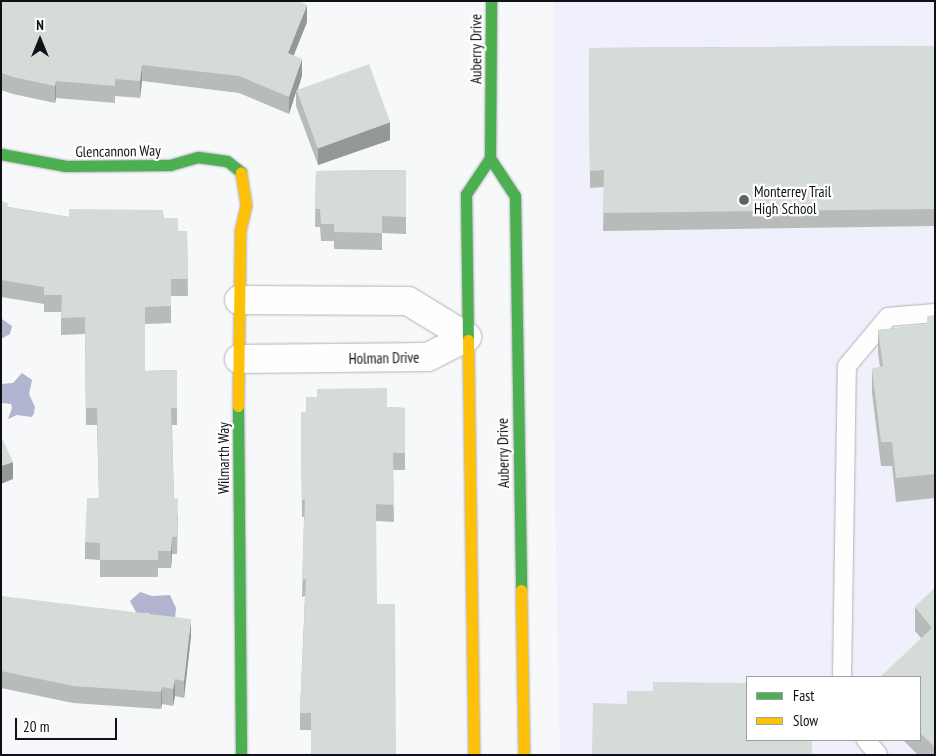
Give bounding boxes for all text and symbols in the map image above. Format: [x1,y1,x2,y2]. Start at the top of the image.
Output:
street label: Auberry Drive [467,14,485,84]
north arrow [15,15,65,65]
text: N [36,16,44,34]
street label: Glencannon Way [75,141,161,161]
place label: Monterrey Trail High School [754,182,832,217]
marker: Monterrey Trail High School [738,194,750,206]
street label: Holman Drive [348,348,420,368]
street label: Auberry Drive [493,418,513,488]
street label: Wilmarth Way [215,422,233,494]
legend [746,676,921,741]
text: Fast [793,686,814,705]
scale bar [18,708,120,740]
text: Slow [793,711,818,730]
text: 20 m [23,717,49,736]

